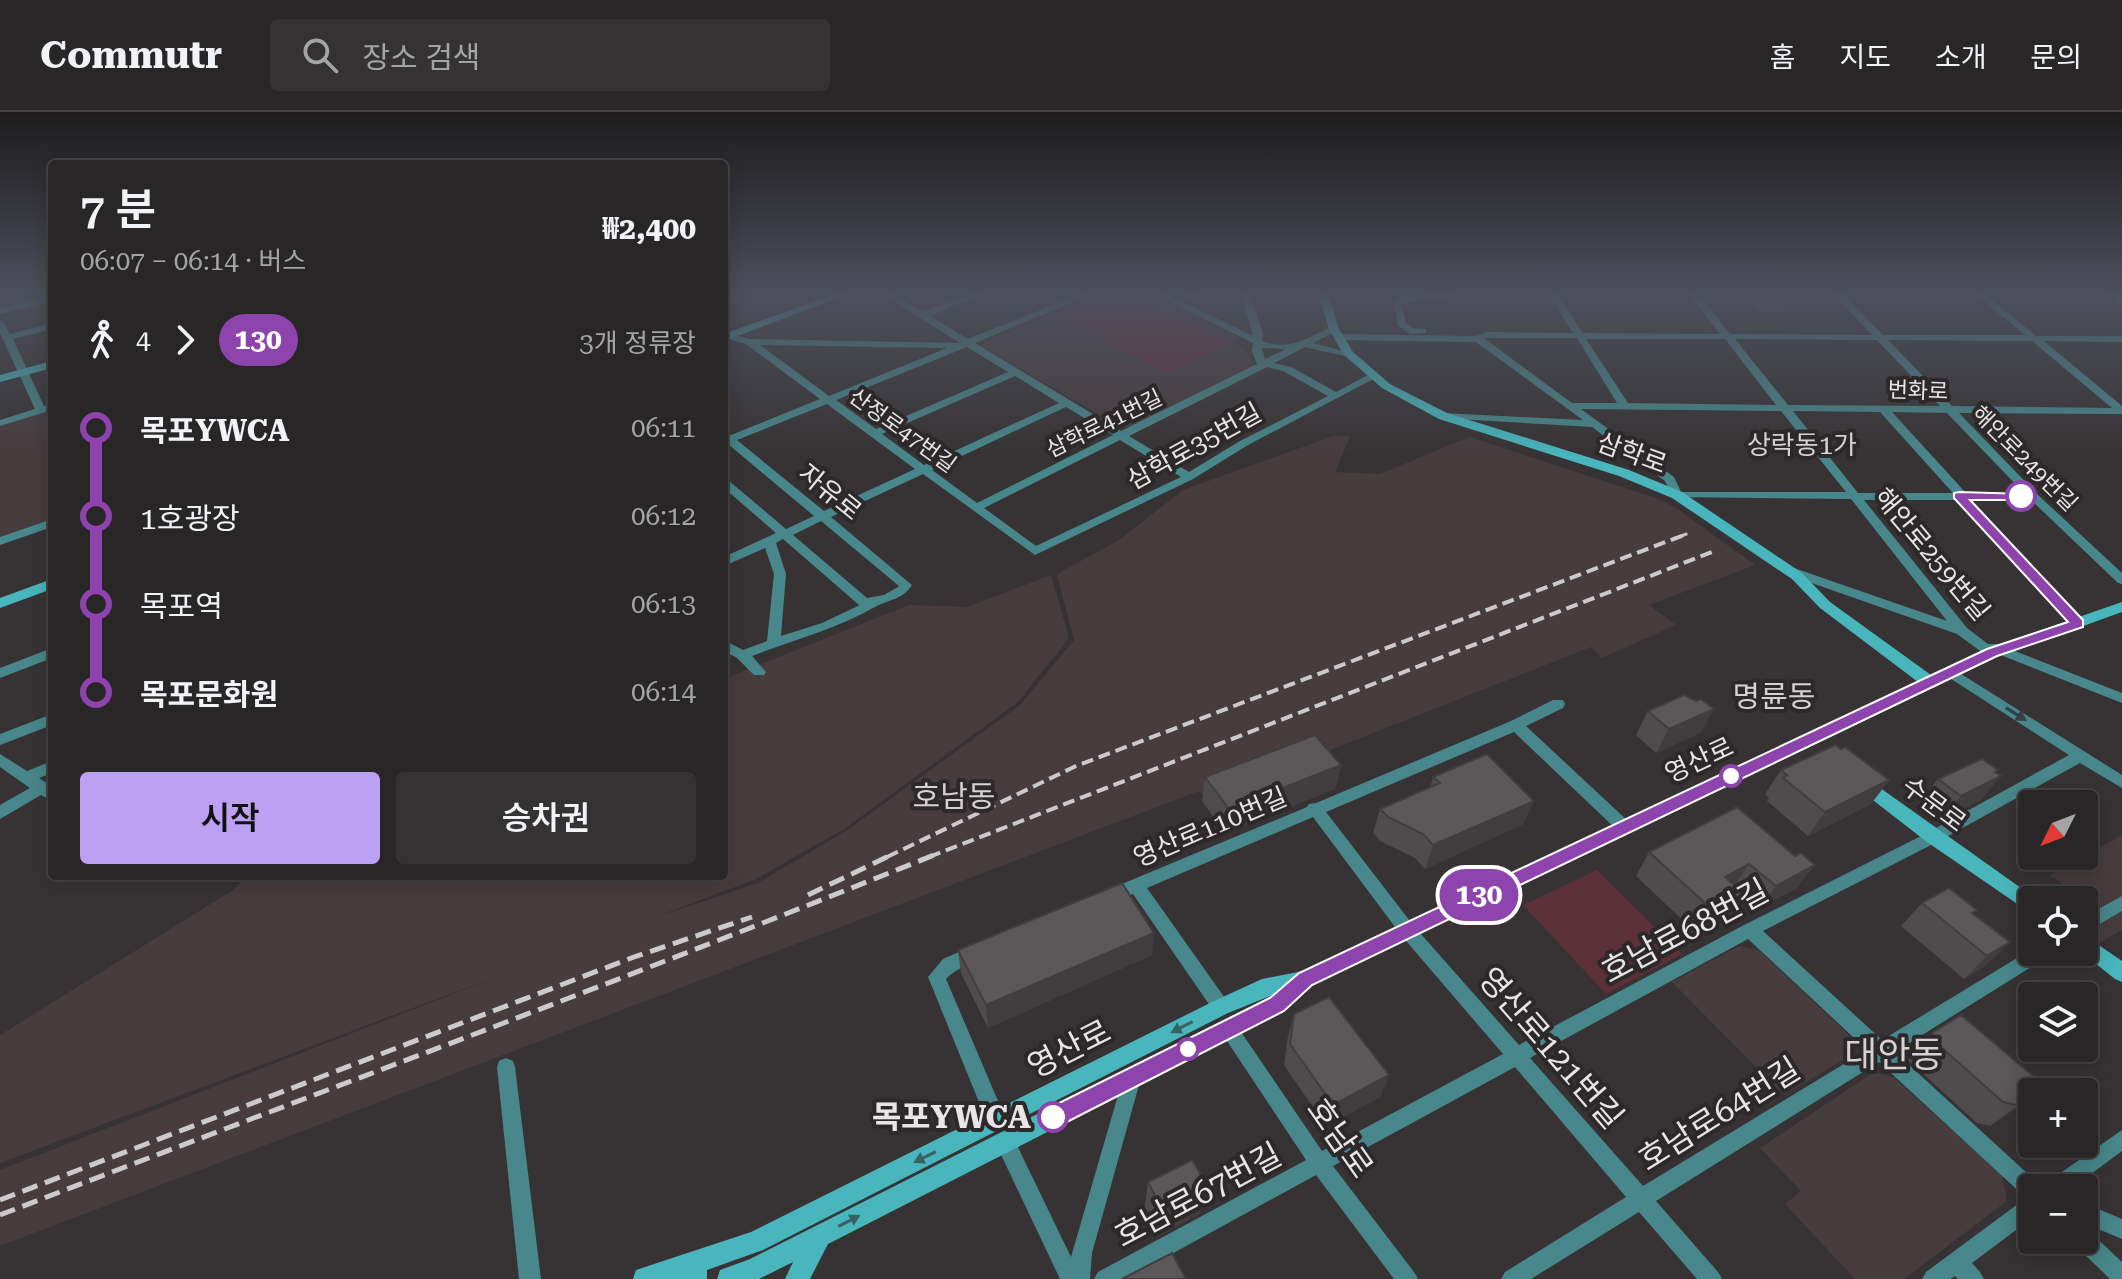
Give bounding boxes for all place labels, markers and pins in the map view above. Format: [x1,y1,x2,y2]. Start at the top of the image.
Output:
unlabelled marker [2006,481,2036,511]
unlabelled marker [1720,765,1742,787]
unlabelled marker [1177,1038,1199,1060]
place label: 목포YWCA [872,1098,1031,1136]
marker: 목포YWCA [1038,1102,1068,1132]

